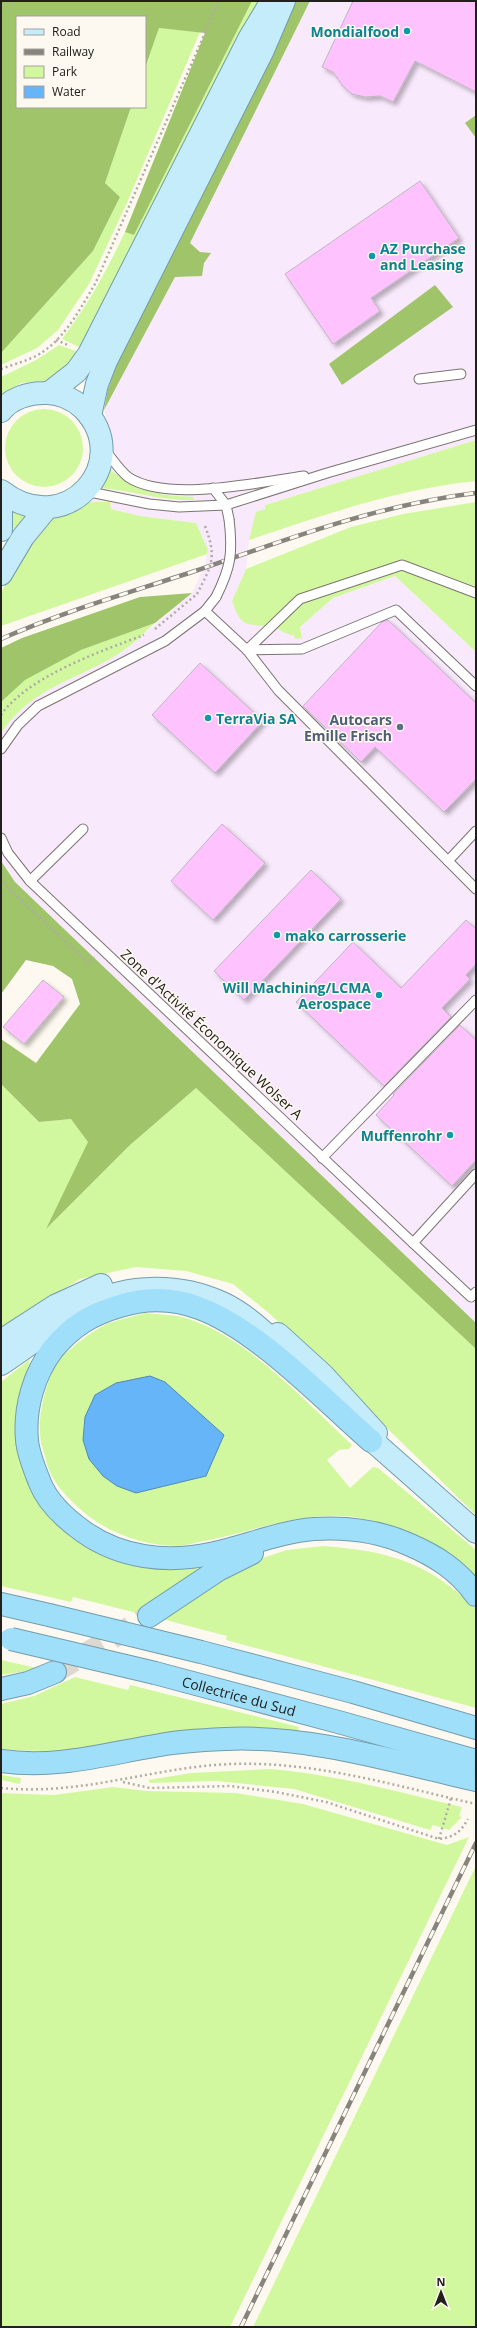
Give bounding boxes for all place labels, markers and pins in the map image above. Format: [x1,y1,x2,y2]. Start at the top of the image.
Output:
place label: Mondialfood [310,22,399,41]
marker: Mondialfood [402,26,412,36]
place label: AZ Purchase and Leasing [380,239,466,274]
marker: AZ Purchase and Leasing [367,251,377,261]
place label: TerraVia SA [216,709,297,728]
place label: Autocars Emille Frisch [304,710,392,745]
marker: TerraVia SA [203,713,213,723]
marker: Autocars Emille Frisch [395,722,405,732]
place label: mako carrosserie [285,926,406,945]
marker: mako carrosserie [272,930,282,940]
place label: Will Machining/LCMA Aerospace [223,978,371,1013]
marker: Will Machining/LCMA Aerospace [374,990,384,1000]
place label: Muffenrohr [361,1126,443,1145]
marker: Muffenrohr [445,1130,455,1140]

